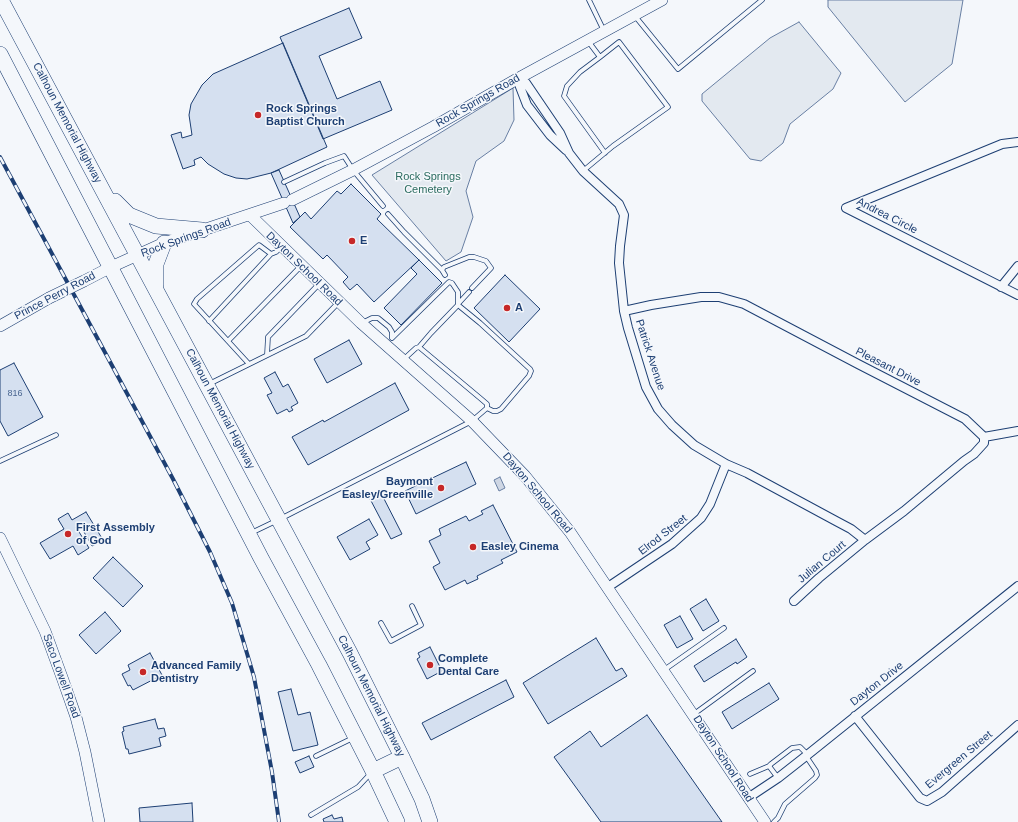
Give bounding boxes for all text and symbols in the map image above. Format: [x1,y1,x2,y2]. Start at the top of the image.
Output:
street label: Calhoun Memorial Highway [30,61,104,185]
street label: Rock Springs Road [434,72,522,130]
place label: Rock Springs Baptist Church [266,102,345,128]
marker: Rock Springs Baptist Church [253,110,263,120]
park label: Rock Springs Cemetery [395,170,461,196]
street label: Andrea Circle [854,195,920,237]
street label: Rock Springs Road [139,216,233,260]
street label: Dayton School Road [263,229,345,309]
place label: E [360,234,367,248]
marker: E [347,236,357,246]
street label: Prince Perry Road [12,269,98,323]
place label: A [515,301,523,315]
marker: A [502,303,512,313]
street label: Patrick Avenue [632,318,668,392]
street label: Pleasant Drive [853,345,923,389]
street label: Calhoun Memorial Highway [183,347,257,471]
house number: 816 [7,389,23,399]
street label: Dayton School Road [500,450,574,536]
place label: Baymont Easley/Greenville [342,475,433,501]
marker: Baymont Easley/Greenville [436,483,446,493]
street label: Elrod Street [636,512,690,558]
place label: First Assembly of God [76,521,155,547]
marker: First Assembly of God [63,529,73,539]
street label: Julian Court [795,538,849,586]
place label: Easley Cinema [481,540,559,554]
marker: Easley Cinema [468,542,478,552]
street label: Saco Lowell Road [40,632,82,720]
street label: Calhoun Memorial Highway [335,633,407,759]
place label: Complete Dental Care [438,652,499,678]
place label: Advanced Family Dentistry [151,659,241,685]
street label: Dayton Drive [848,659,906,709]
marker: Complete Dental Care [425,660,435,670]
marker: Advanced Family Dentistry [138,667,148,677]
street label: Dayton School Road [690,713,756,805]
street label: Evergreen Street [923,728,995,792]

